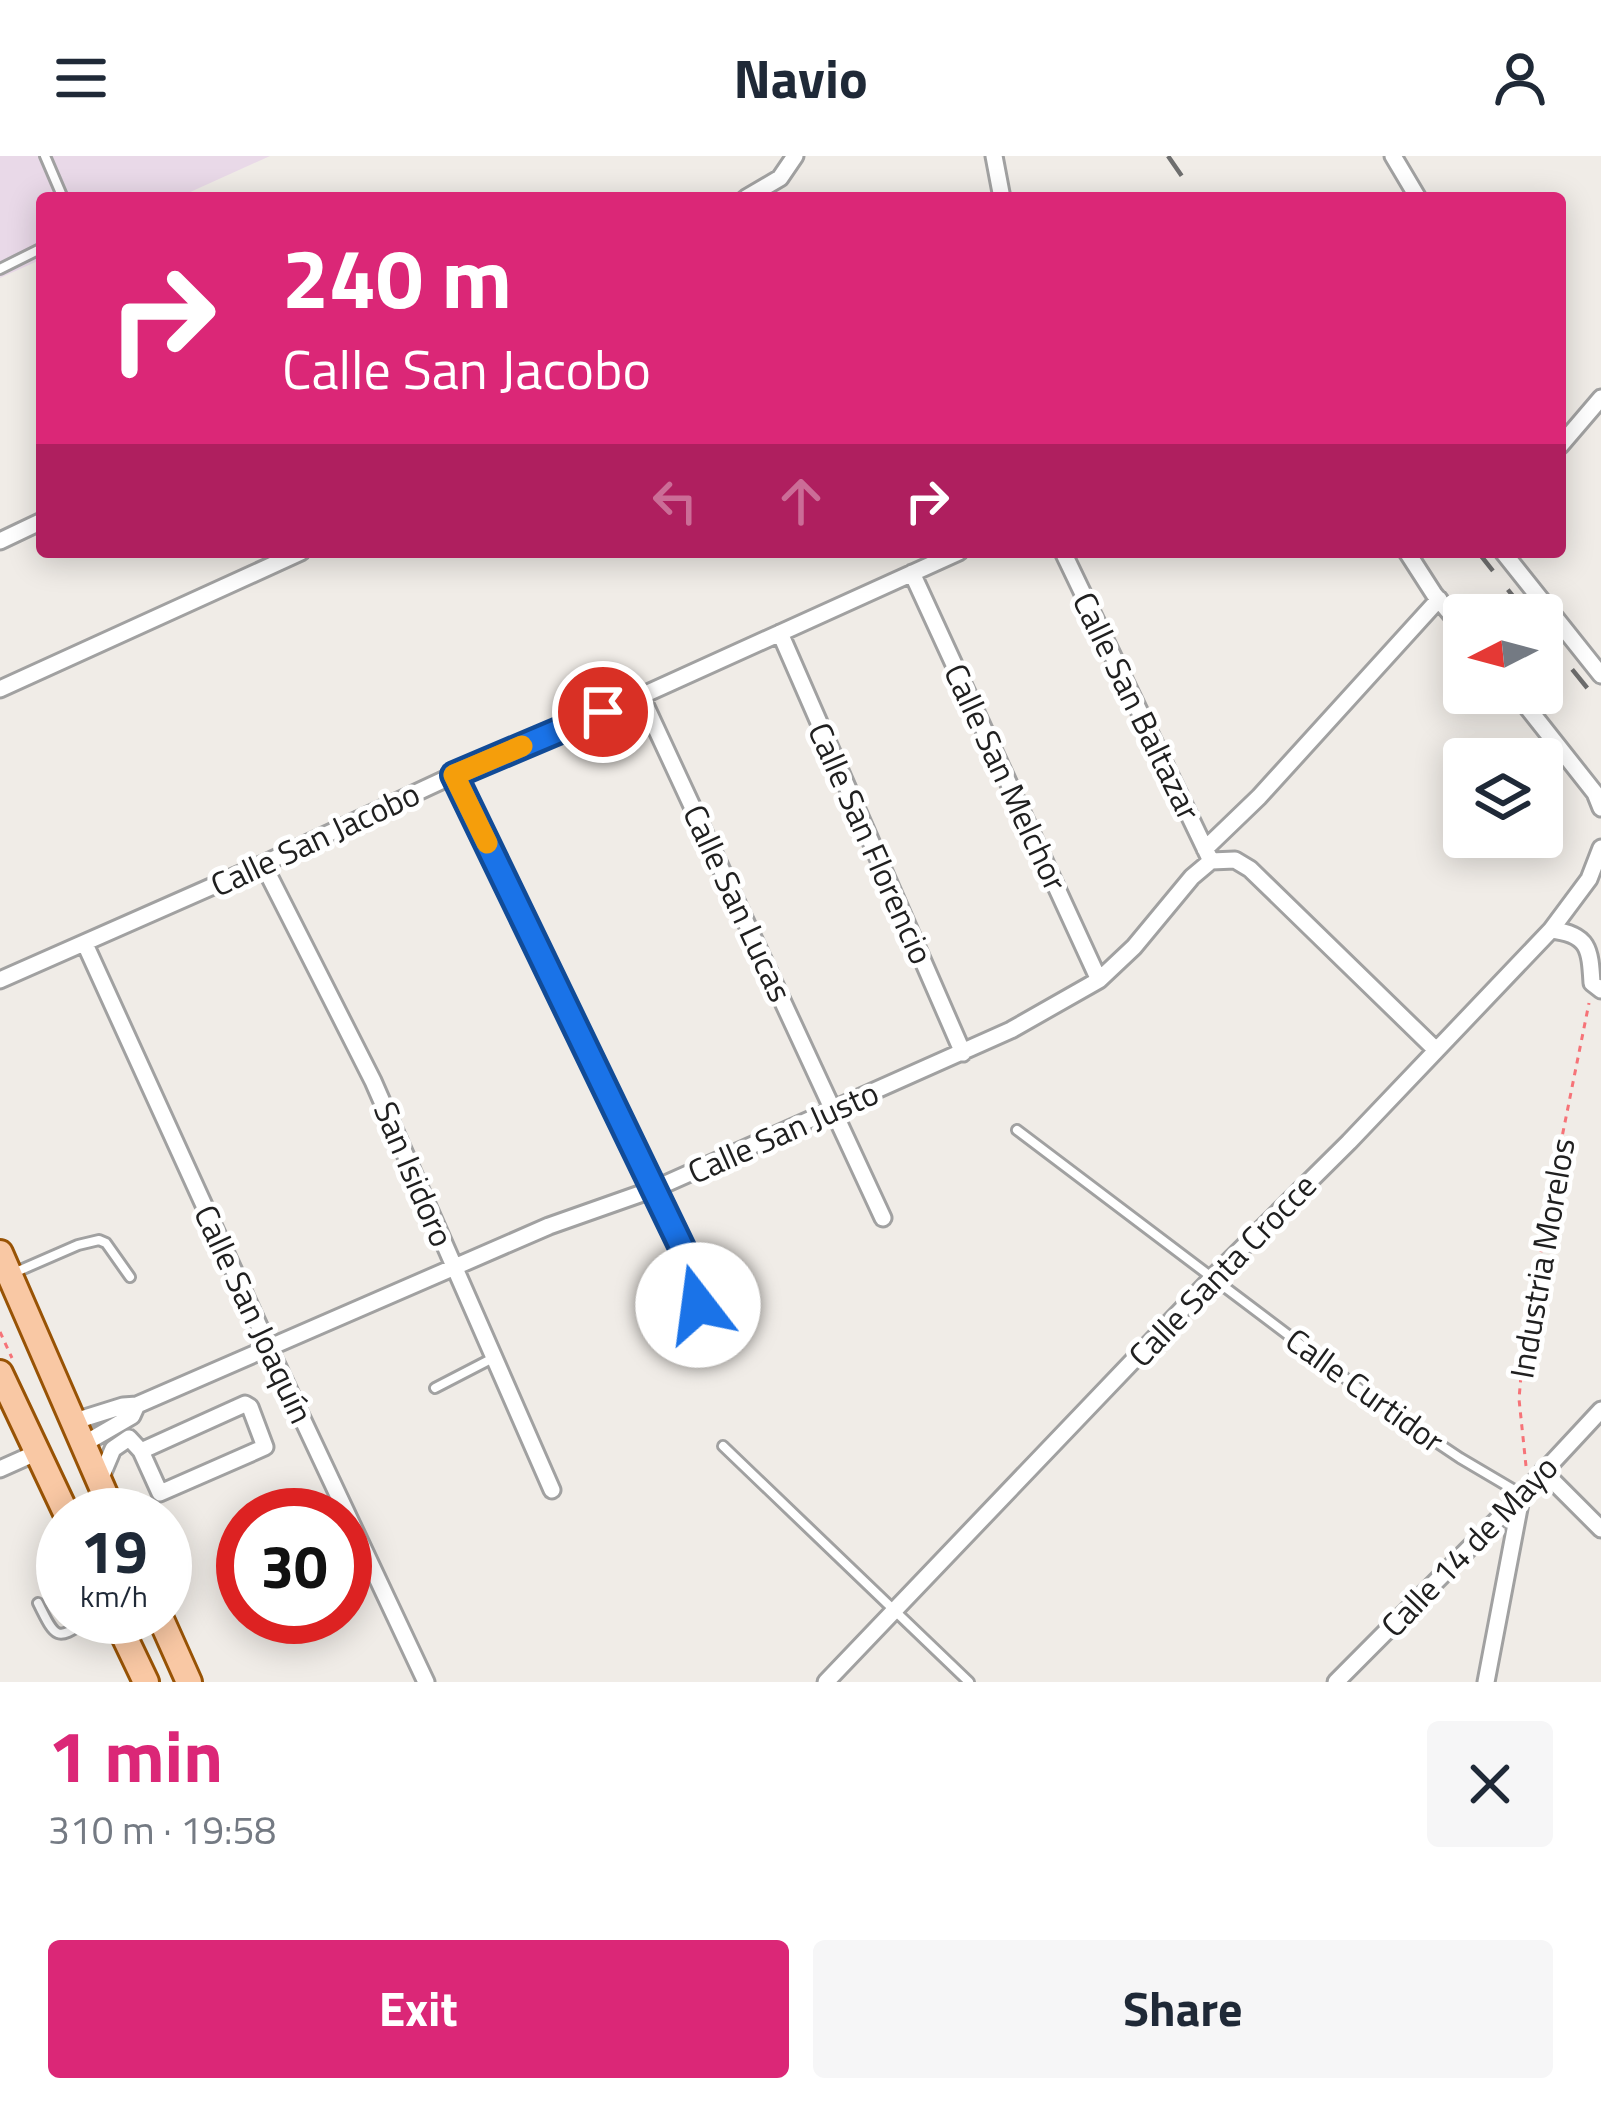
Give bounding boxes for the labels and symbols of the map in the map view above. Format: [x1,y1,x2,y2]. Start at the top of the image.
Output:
street label: Calle San Baltazar [1060,583,1214,829]
north arrow [1443,594,1563,714]
street label: Calle San Melchor [931,655,1081,899]
pin [552,661,654,763]
street label: Calle San Florencio [795,714,947,972]
street label: Calle San Jacobo [202,769,428,909]
street label: Calle San Lucas [670,796,806,1010]
street label: Calle San Justo [679,1068,887,1196]
street label: San Isidoro [361,1094,467,1254]
street label: Industria Morelos [1496,1134,1588,1382]
street label: Calle Santa Crocce [1116,1162,1328,1378]
street label: Calle San Joaquín [181,1196,327,1432]
position arrow [635,1242,761,1368]
street label: Calle Curtidor [1275,1315,1455,1465]
street label: Calle 14 de Mayo [1369,1444,1569,1648]
speed limit sign: 30 [216,1488,372,1644]

